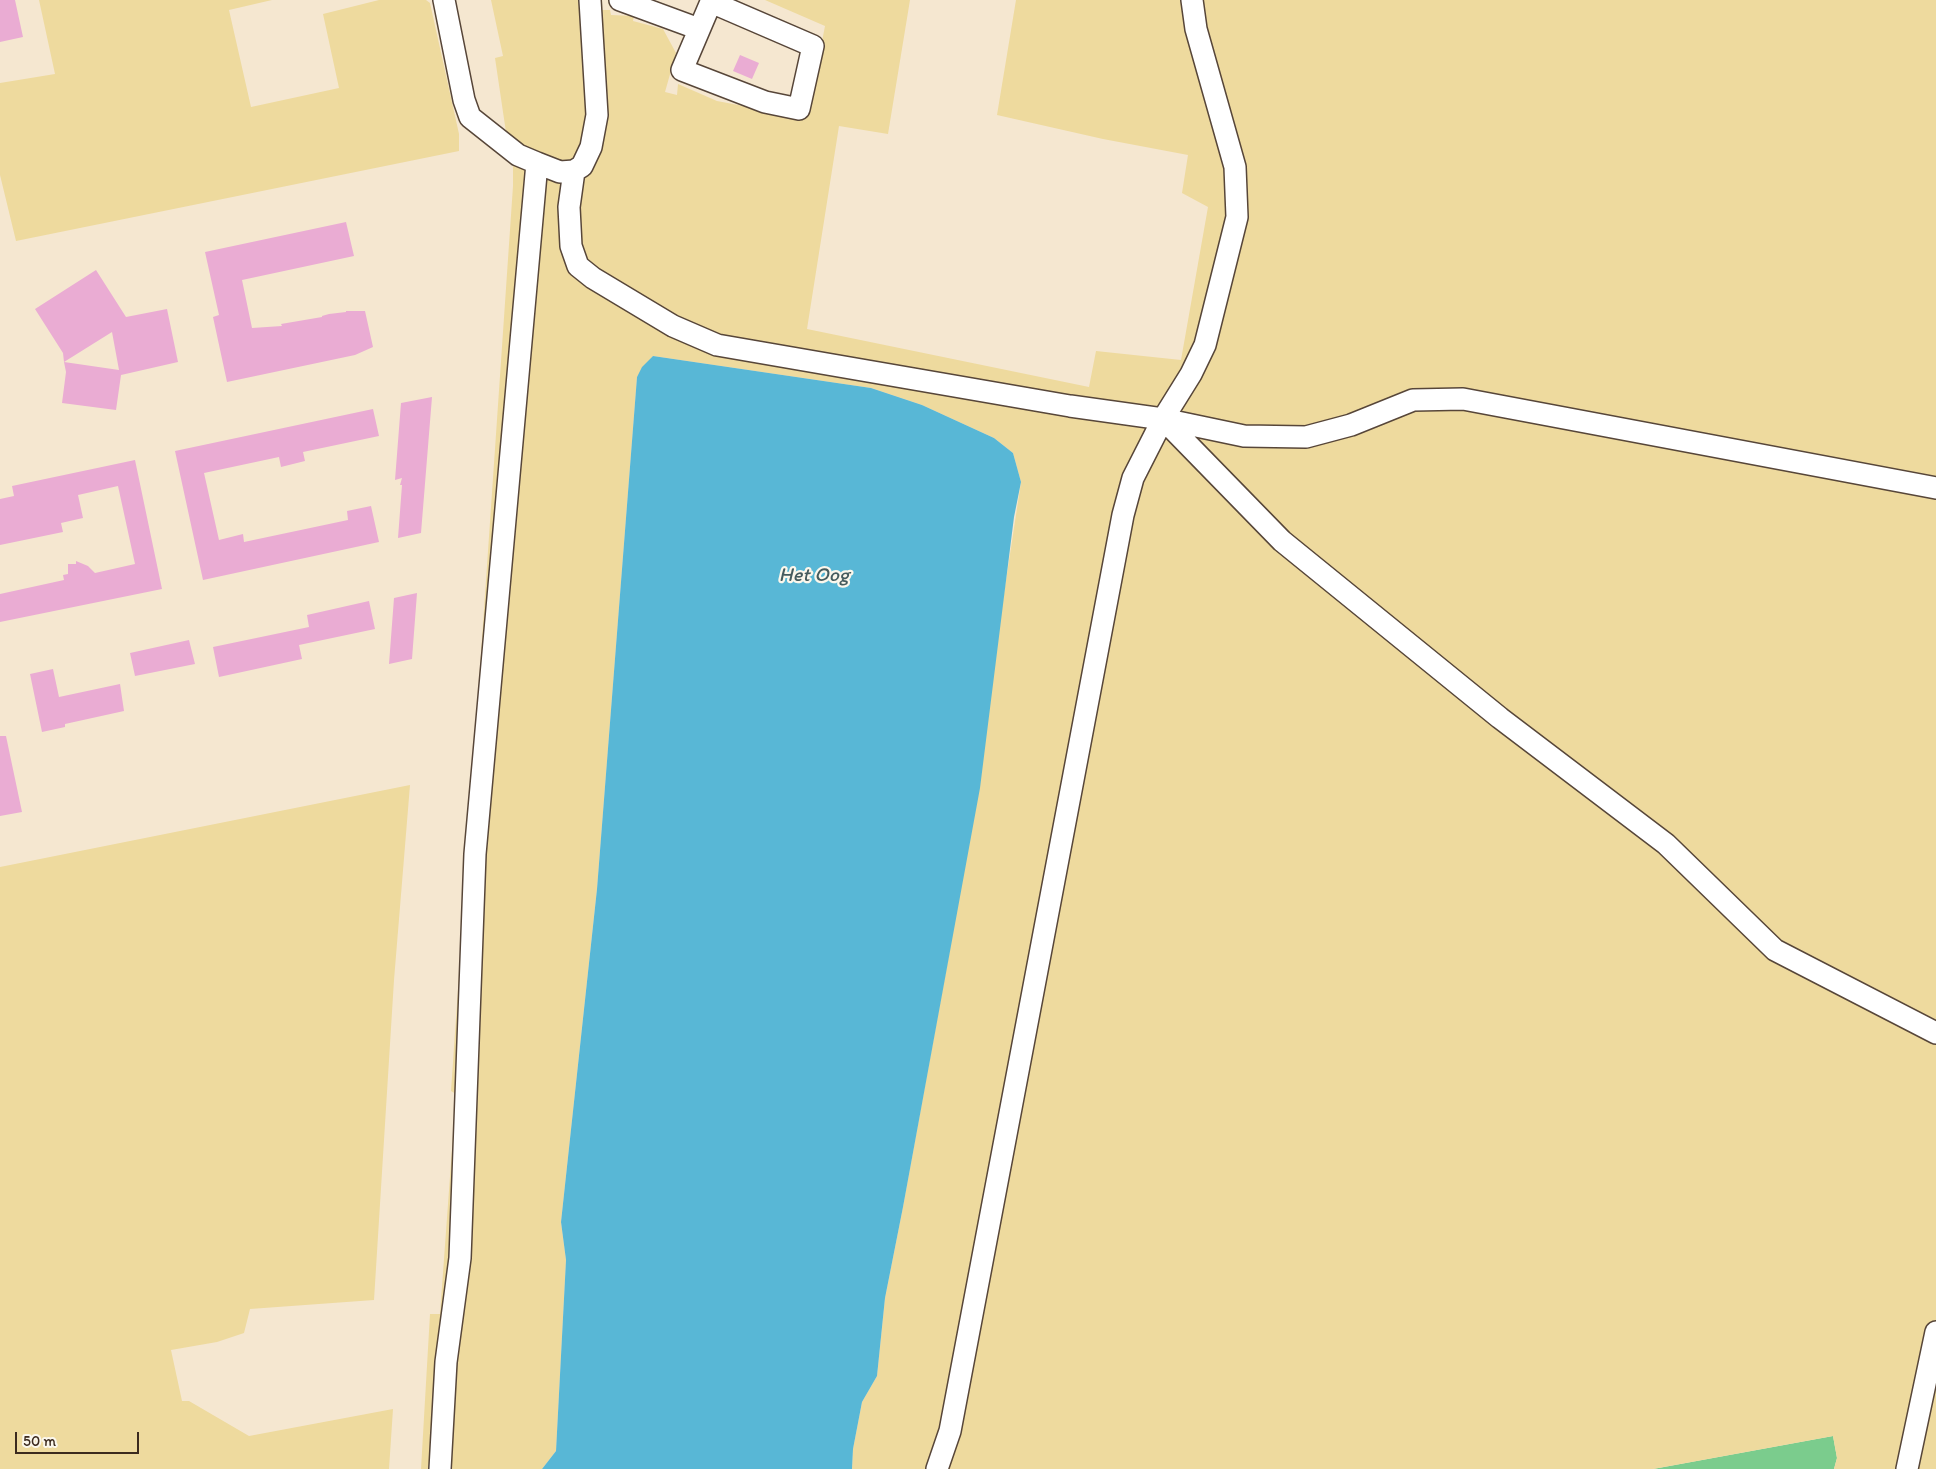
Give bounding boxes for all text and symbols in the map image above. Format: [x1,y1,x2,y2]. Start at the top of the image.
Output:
water label: Het Oog [779,564,849,588]
scale bar [18,1422,141,1454]
text: 50 m [23,1432,56,1450]

